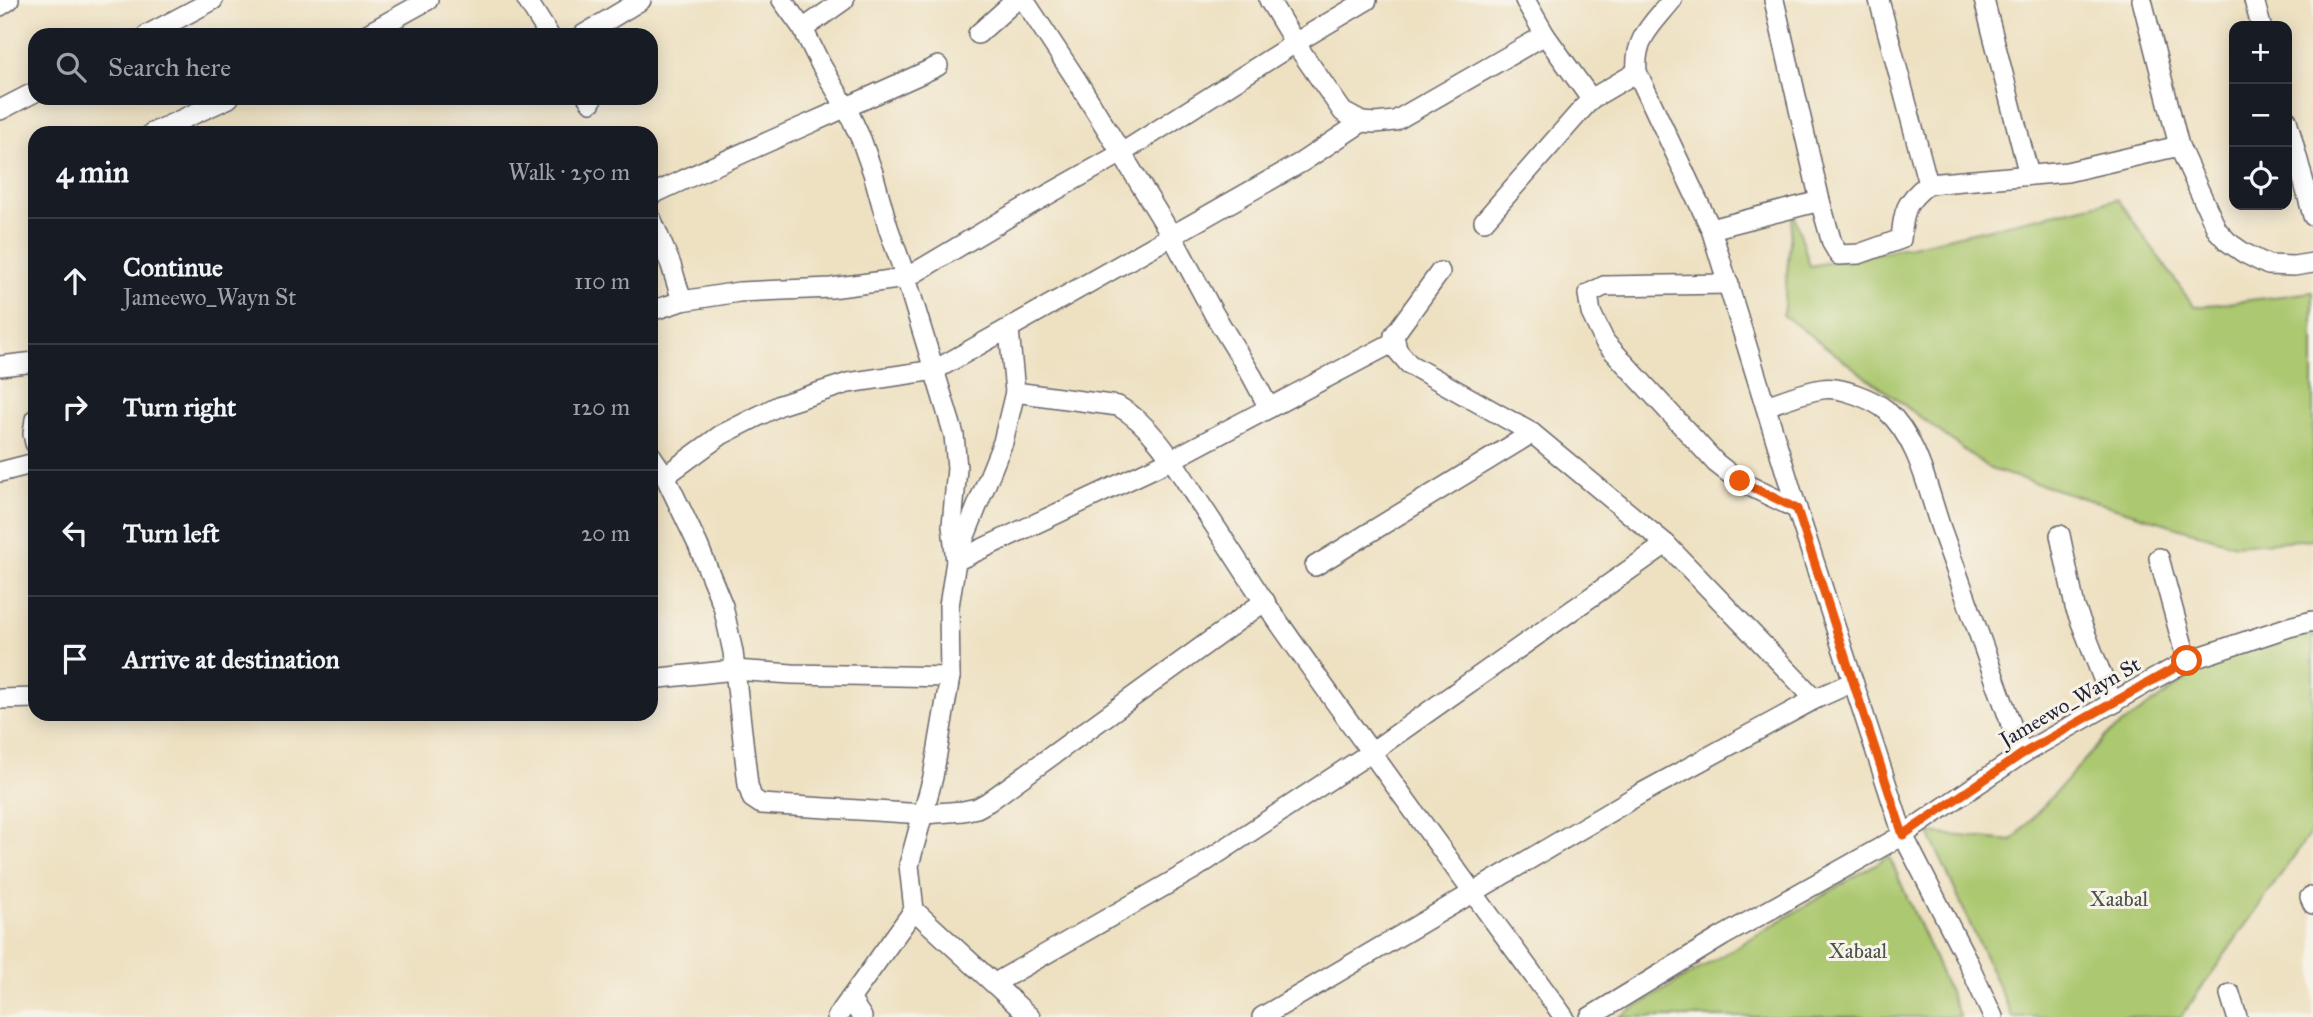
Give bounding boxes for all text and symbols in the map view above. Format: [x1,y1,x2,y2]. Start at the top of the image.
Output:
map controls [2229,21,2292,210]
button: + [2229,21,2292,84]
search box [28,28,658,105]
icon: search [52,48,90,86]
text: Search here [108,51,231,83]
button: − [2229,84,2292,147]
button: locate [2229,147,2292,210]
text: 4 min [56,154,129,190]
text: Walk · 250 m [508,158,630,186]
text: Continue [123,251,223,283]
icon: ahead [56,262,94,300]
text: 110 m [574,267,630,295]
text: Jameewo_Wayn St [123,283,296,311]
icon: right [56,388,94,426]
text: Turn right [123,391,236,423]
text: 120 m [572,393,630,421]
route end [1724,465,1755,496]
icon: left [56,514,94,552]
text: Turn left [123,517,219,549]
text: 20 m [581,519,630,547]
icon: arrive [56,640,94,678]
text: Arrive at destination [123,643,340,675]
route start [2171,645,2202,676]
street label: Jameewo_Wayn St [1993,651,2146,754]
park label: Xaabal [2090,886,2149,912]
park label: Xabaal [1829,938,1888,964]

